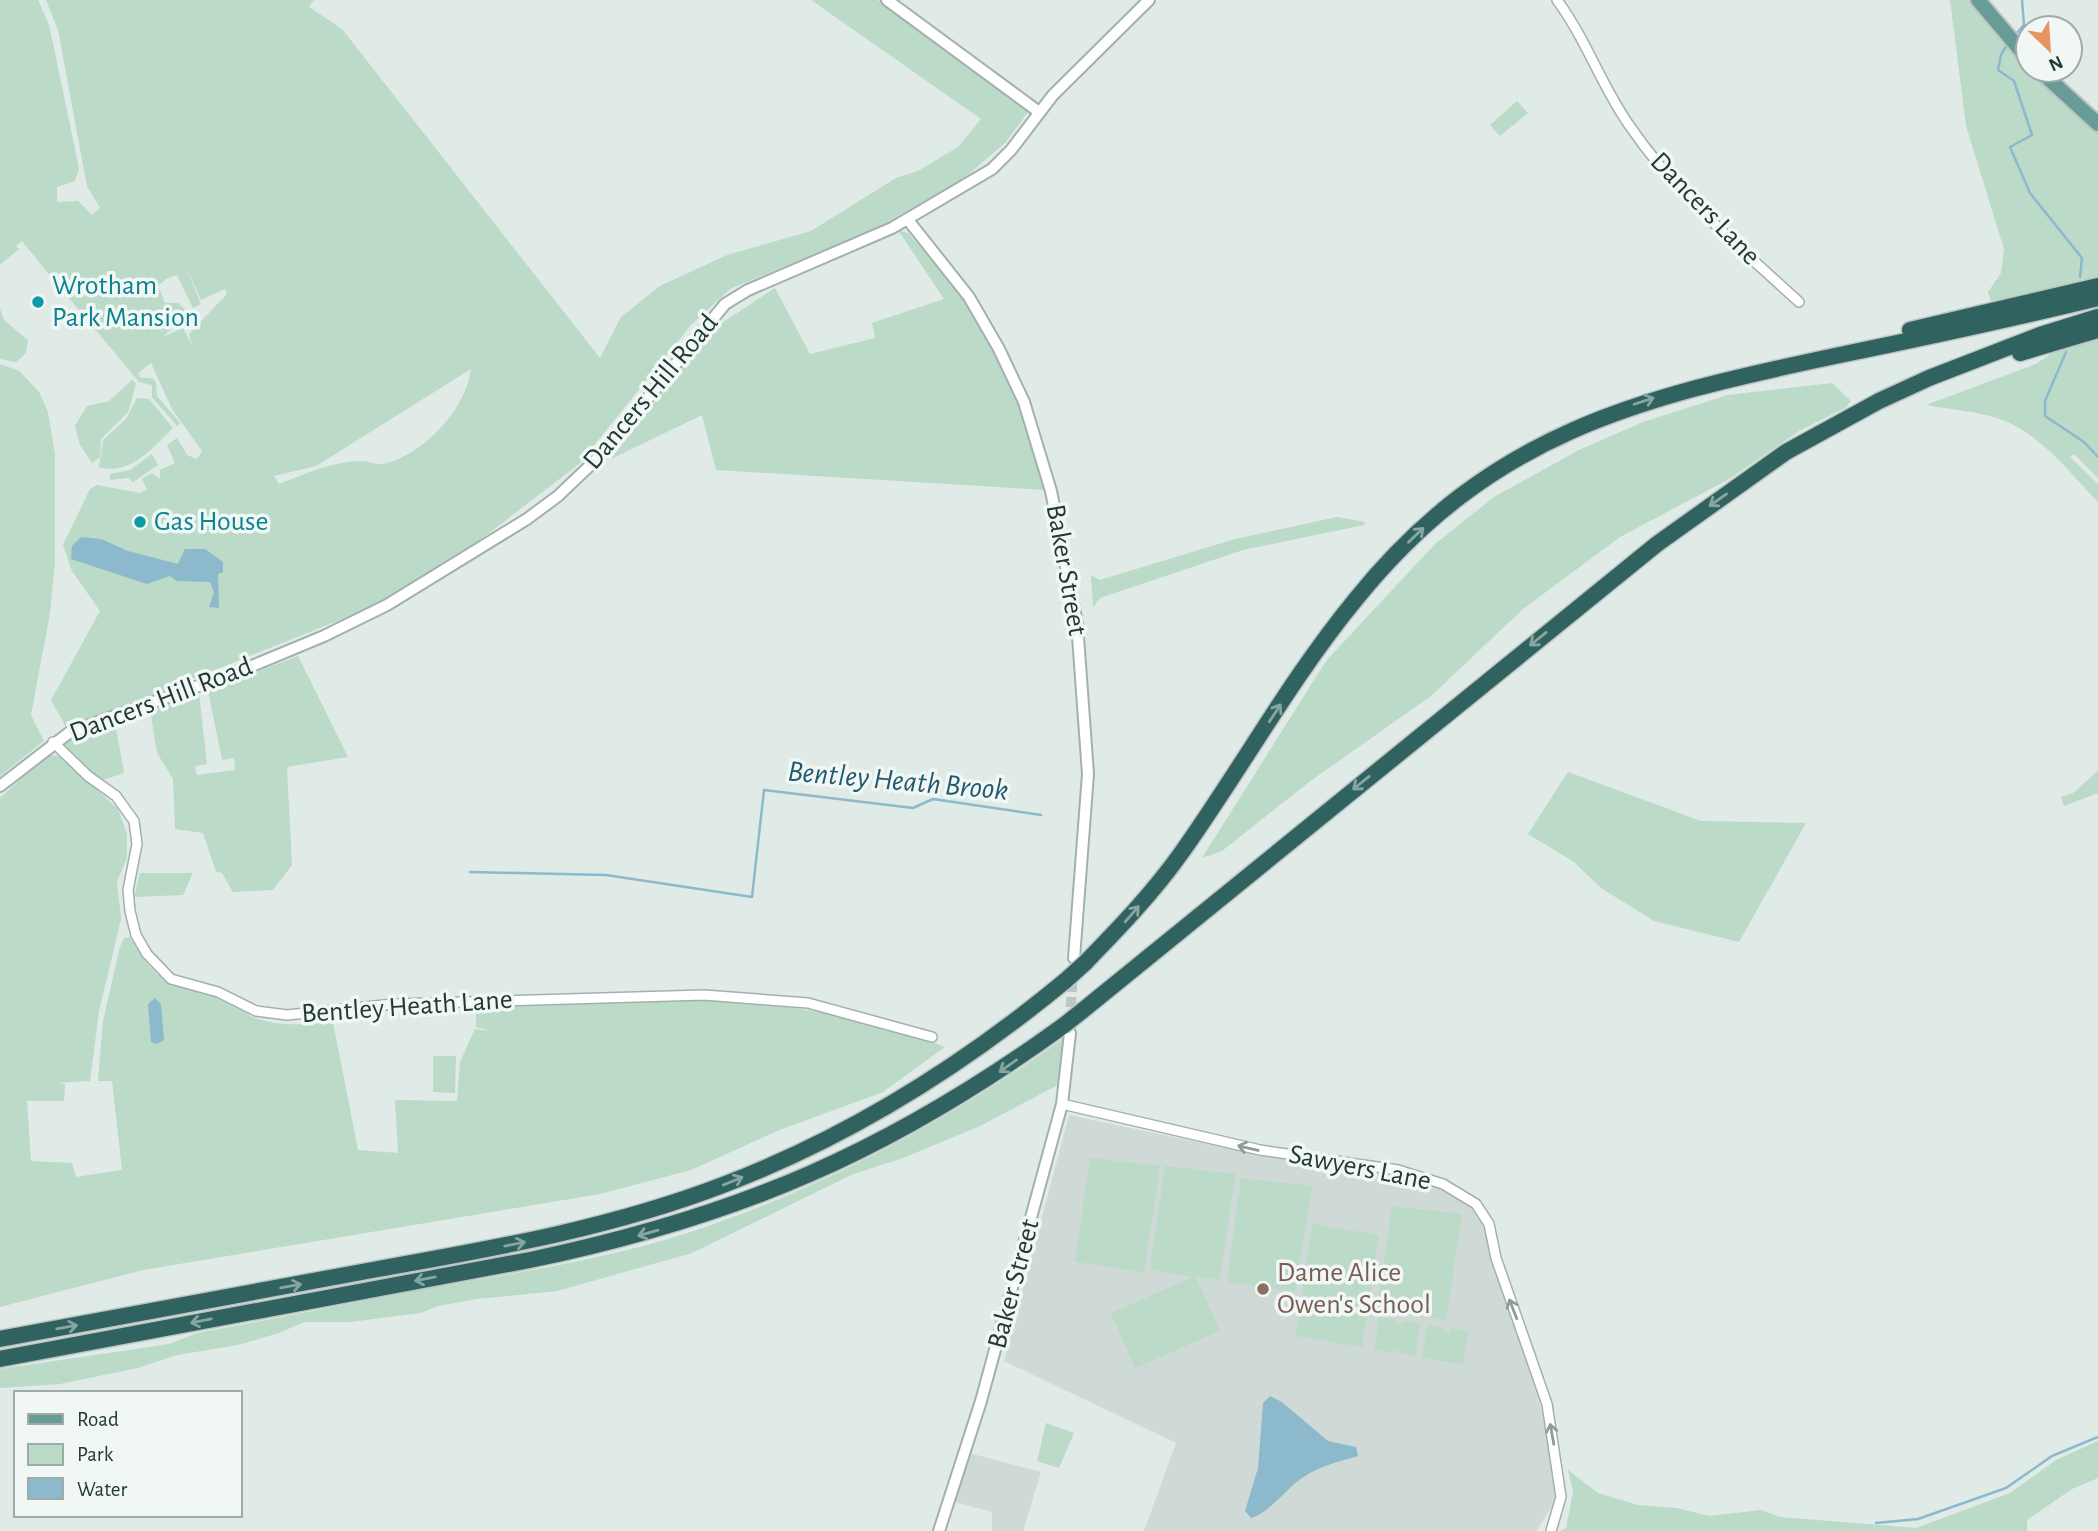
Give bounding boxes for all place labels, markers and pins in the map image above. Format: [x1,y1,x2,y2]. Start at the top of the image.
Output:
place label: Wrotham Park Mansion [52,272,199,332]
marker: Wrotham Park Mansion [30,294,46,310]
place label: Gas House [154,508,268,536]
marker: Gas House [132,514,148,530]
place label: Dame Alice Owen's School [1277,1259,1431,1319]
marker: Dame Alice Owen's School [1255,1281,1271,1297]

